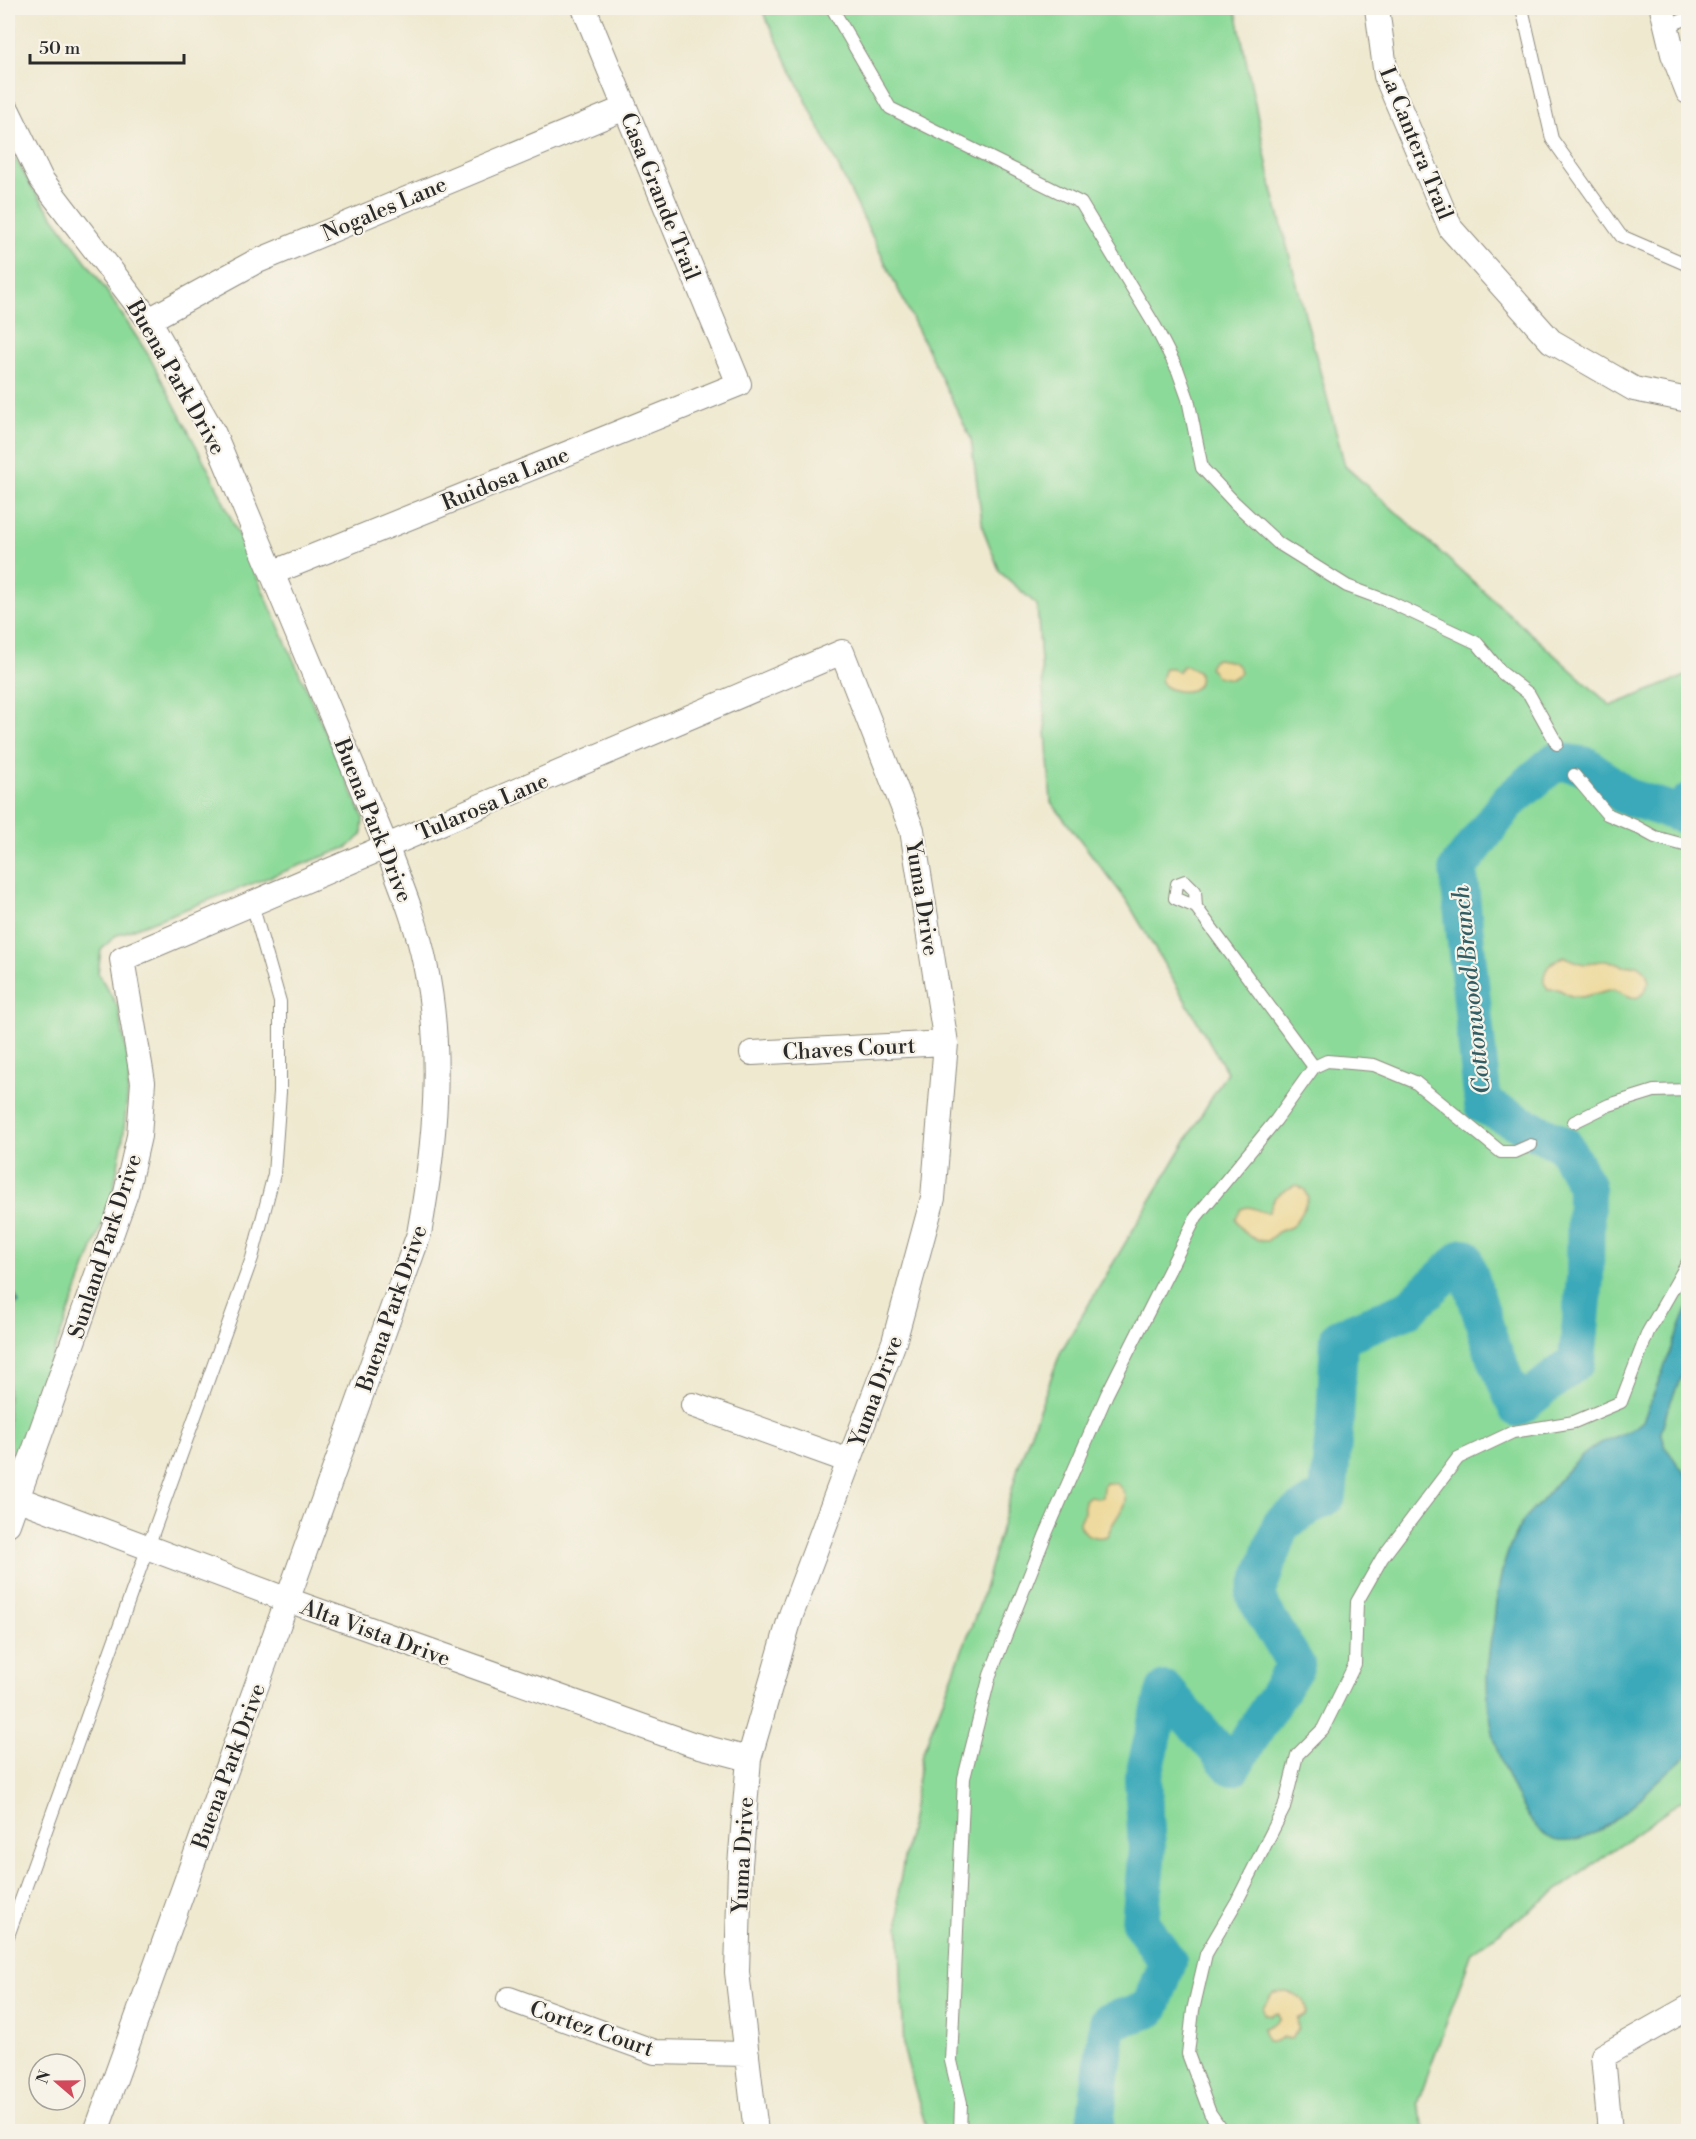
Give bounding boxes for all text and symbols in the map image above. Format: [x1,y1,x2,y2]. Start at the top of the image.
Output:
scale bar [30,27,184,65]
text: 50 m [39,37,81,60]
street label: La Cantera Trail [1373,63,1459,224]
street label: Casa Grande Trail [614,109,706,285]
street label: Nogales Lane [318,171,451,248]
street label: Buena Park Drive [120,295,231,460]
street label: Ruidosa Lane [438,442,573,517]
street label: Buena Park Drive [327,734,418,906]
street label: Tularosa Lane [413,767,553,847]
street label: Yuma Drive [899,838,944,958]
water label: Cottonwood Branch [1446,883,1498,1096]
street label: Chaves Court [782,1033,916,1066]
street label: Sunland Park Drive [63,1151,148,1342]
street label: Buena Park Drive [351,1222,434,1396]
street label: Yuma Drive [843,1332,909,1452]
street label: Alta Vista Drive [296,1594,454,1673]
street label: Buena Park Drive [187,1680,272,1854]
street label: Yuma Drive [727,1796,760,1915]
street label: Cortez Court [526,1996,657,2063]
north arrow [27,2052,87,2112]
text: N [32,2068,56,2087]

